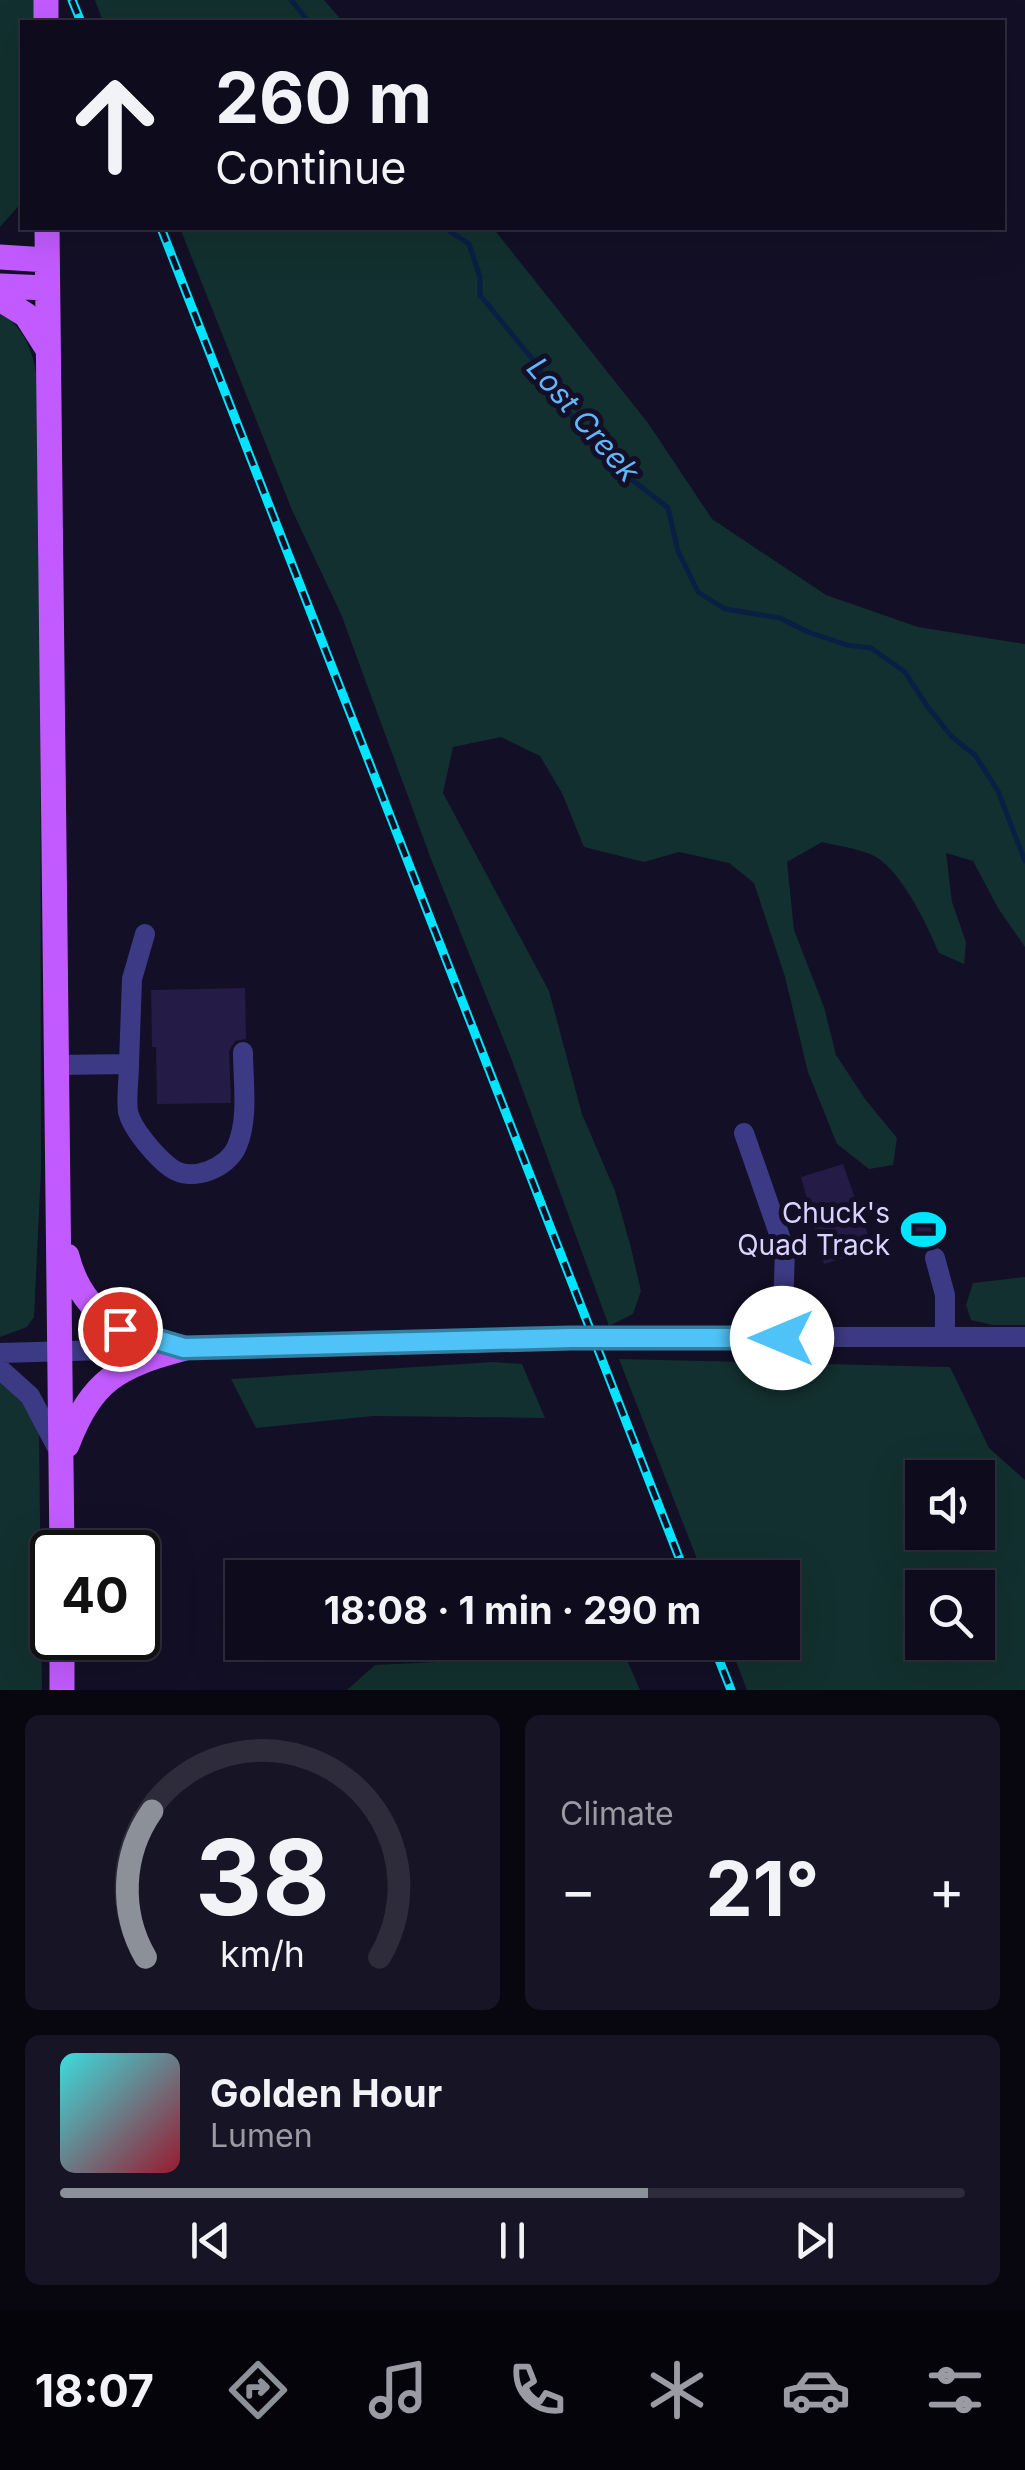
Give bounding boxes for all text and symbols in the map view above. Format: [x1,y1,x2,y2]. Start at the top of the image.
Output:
text: 260 m [215,55,432,140]
icon: ahead [50,60,180,190]
text: Continue [215,140,407,195]
water label: Lost Creek [520,350,648,489]
place label: Chuck's Quad Track [737,1196,890,1262]
sports icon: Chuck's Quad Track [899,1205,947,1253]
position arrow [730,1286,834,1390]
pin [78,1287,163,1372]
icon: arrive [93,1302,148,1357]
map controls [905,1460,995,1660]
button: sound [905,1460,995,1550]
speed limit sign: 40 [30,1530,160,1660]
button: search [905,1570,995,1660]
text: 18:08 · 1 min · 290 m [324,1587,701,1633]
text: Climate [560,1794,674,1833]
text: 38 [195,1814,330,1940]
text: 21° [705,1843,820,1934]
text: − [560,1857,596,1923]
text: + [929,1857,965,1923]
text: km/h [220,1932,305,1976]
text: Golden Hour [210,2070,442,2116]
text: Lumen [210,2116,313,2155]
icon: previous [183,2213,238,2268]
icon: pause [485,2213,540,2268]
icon: next [787,2213,842,2268]
icon: directions [223,2355,293,2425]
icon: music [363,2355,433,2425]
icon: phone [502,2355,572,2425]
icon: climate [642,2355,712,2425]
icon: car [781,2355,851,2425]
icon: filters [920,2355,990,2425]
text: 18:07 [35,2363,154,2418]

